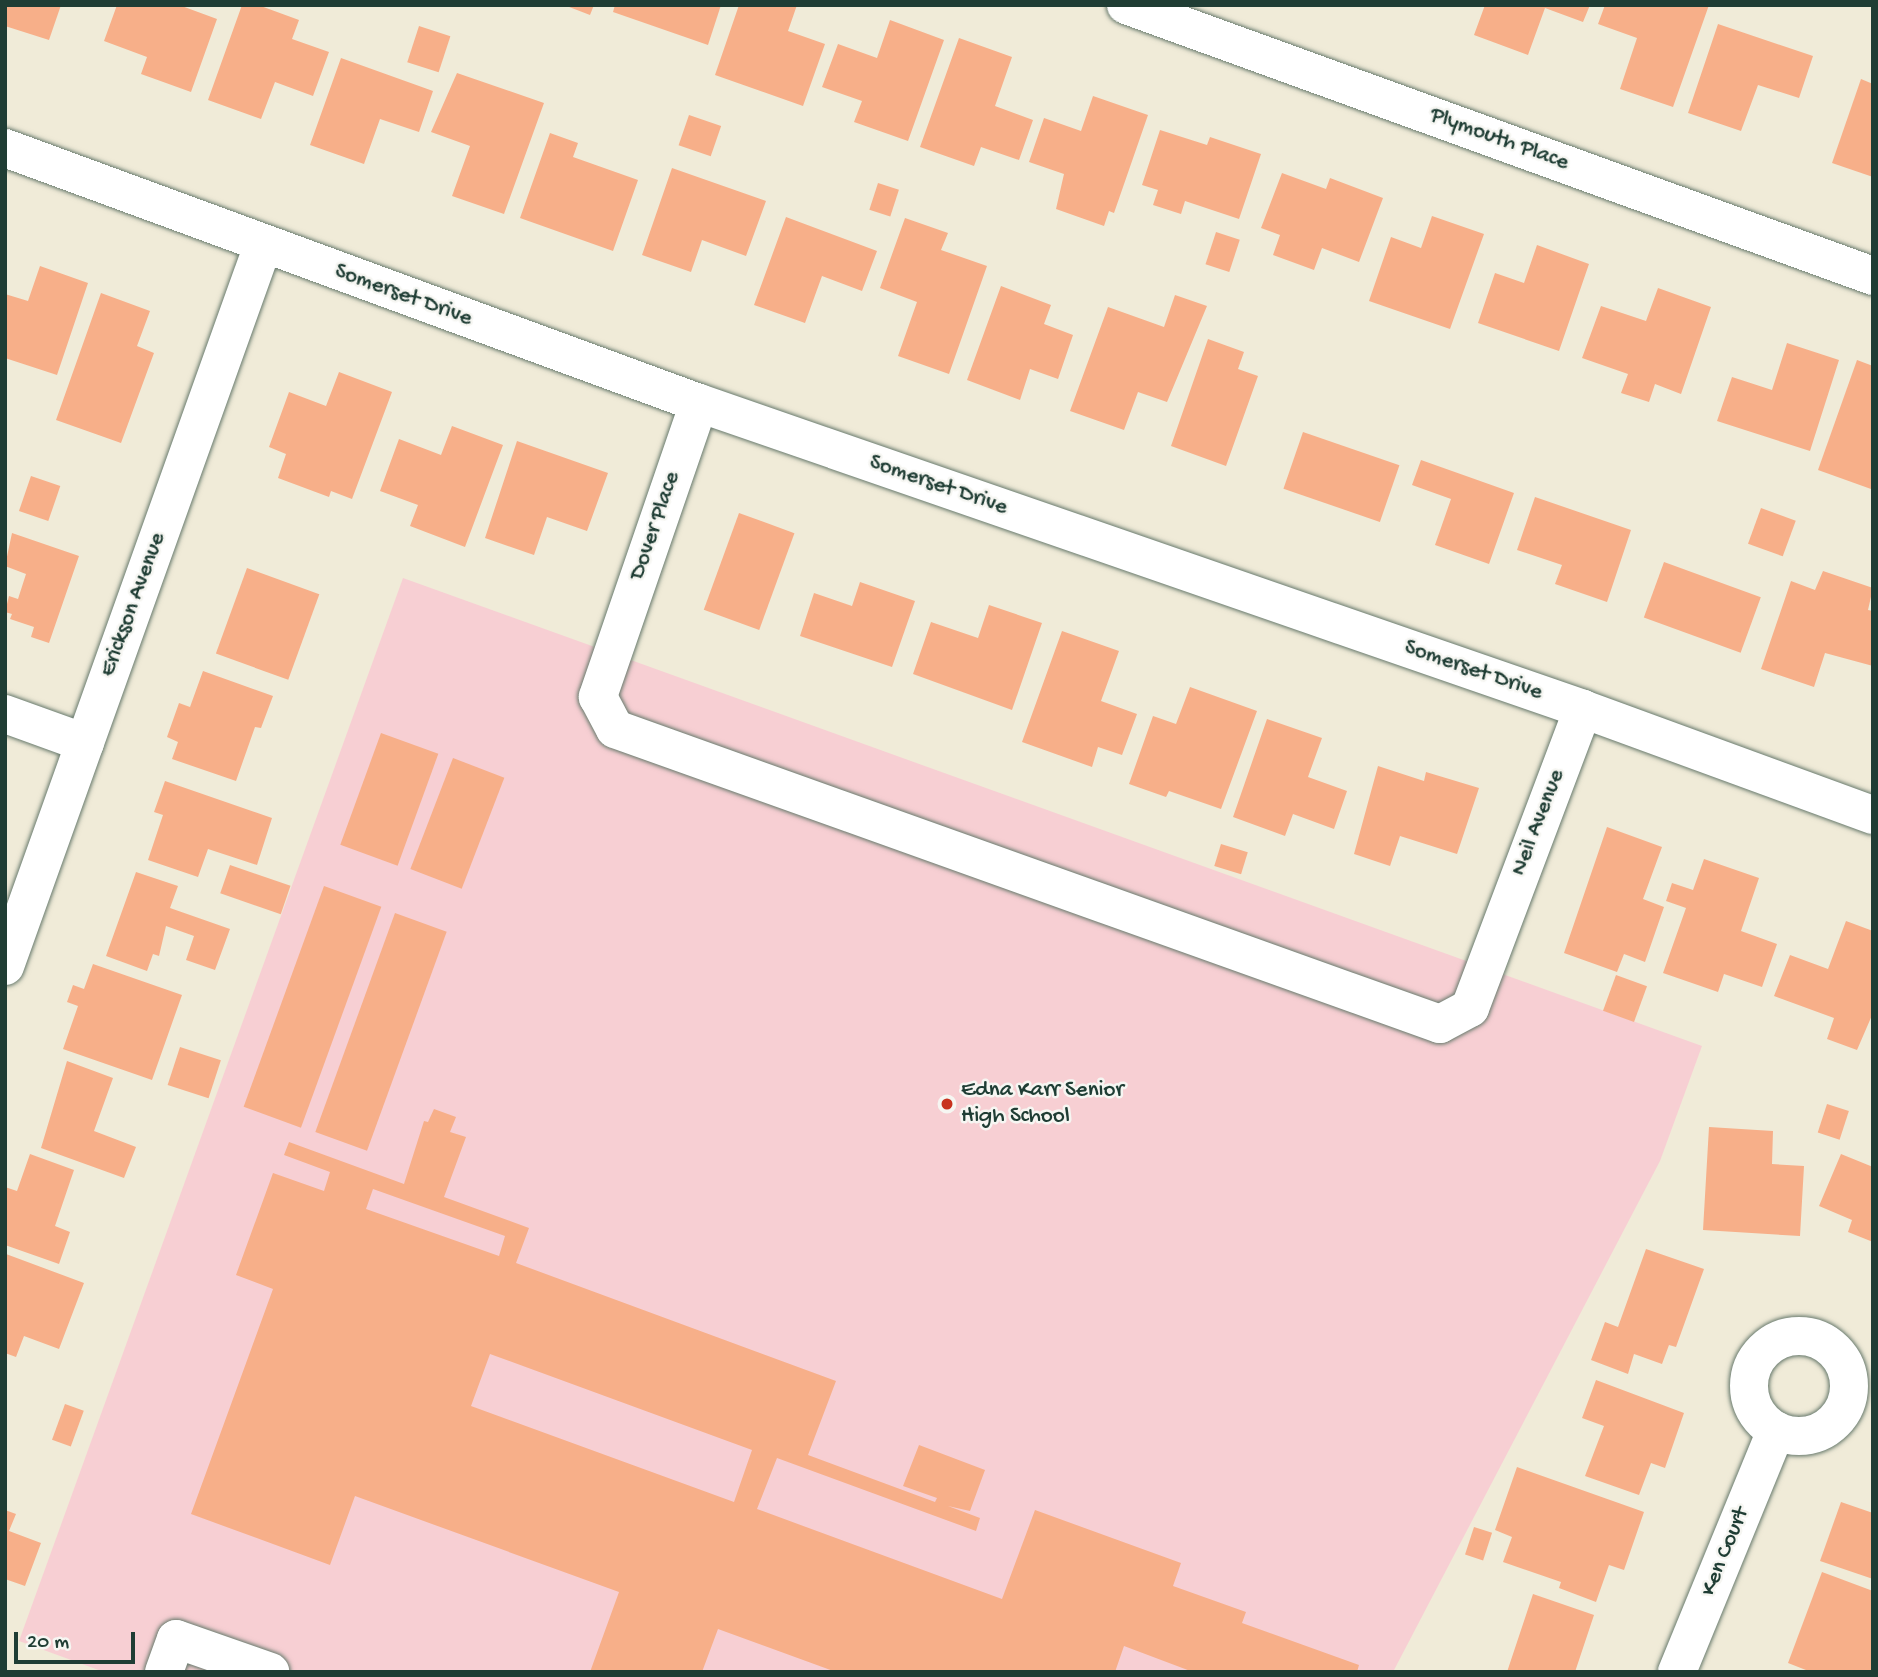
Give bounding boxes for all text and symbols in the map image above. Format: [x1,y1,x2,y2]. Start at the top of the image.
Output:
street label: Plymouth Place [1426,102,1572,178]
street label: Somerset Drive [331,258,475,334]
street label: Somerset Drive [865,449,1011,523]
street label: Dover Place [625,468,687,584]
street label: Erickson Avenue [95,529,173,681]
street label: Somerset Drive [1400,634,1546,708]
street label: Neil Avenue [1506,766,1572,880]
place label: Edna Karr Senior High School [961,1077,1124,1131]
marker: Edna Karr Senior High School [939,1096,955,1112]
street label: Ken Court [1696,1503,1756,1601]
scale bar [18,1618,138,1662]
text: 20 m [27,1631,69,1656]

